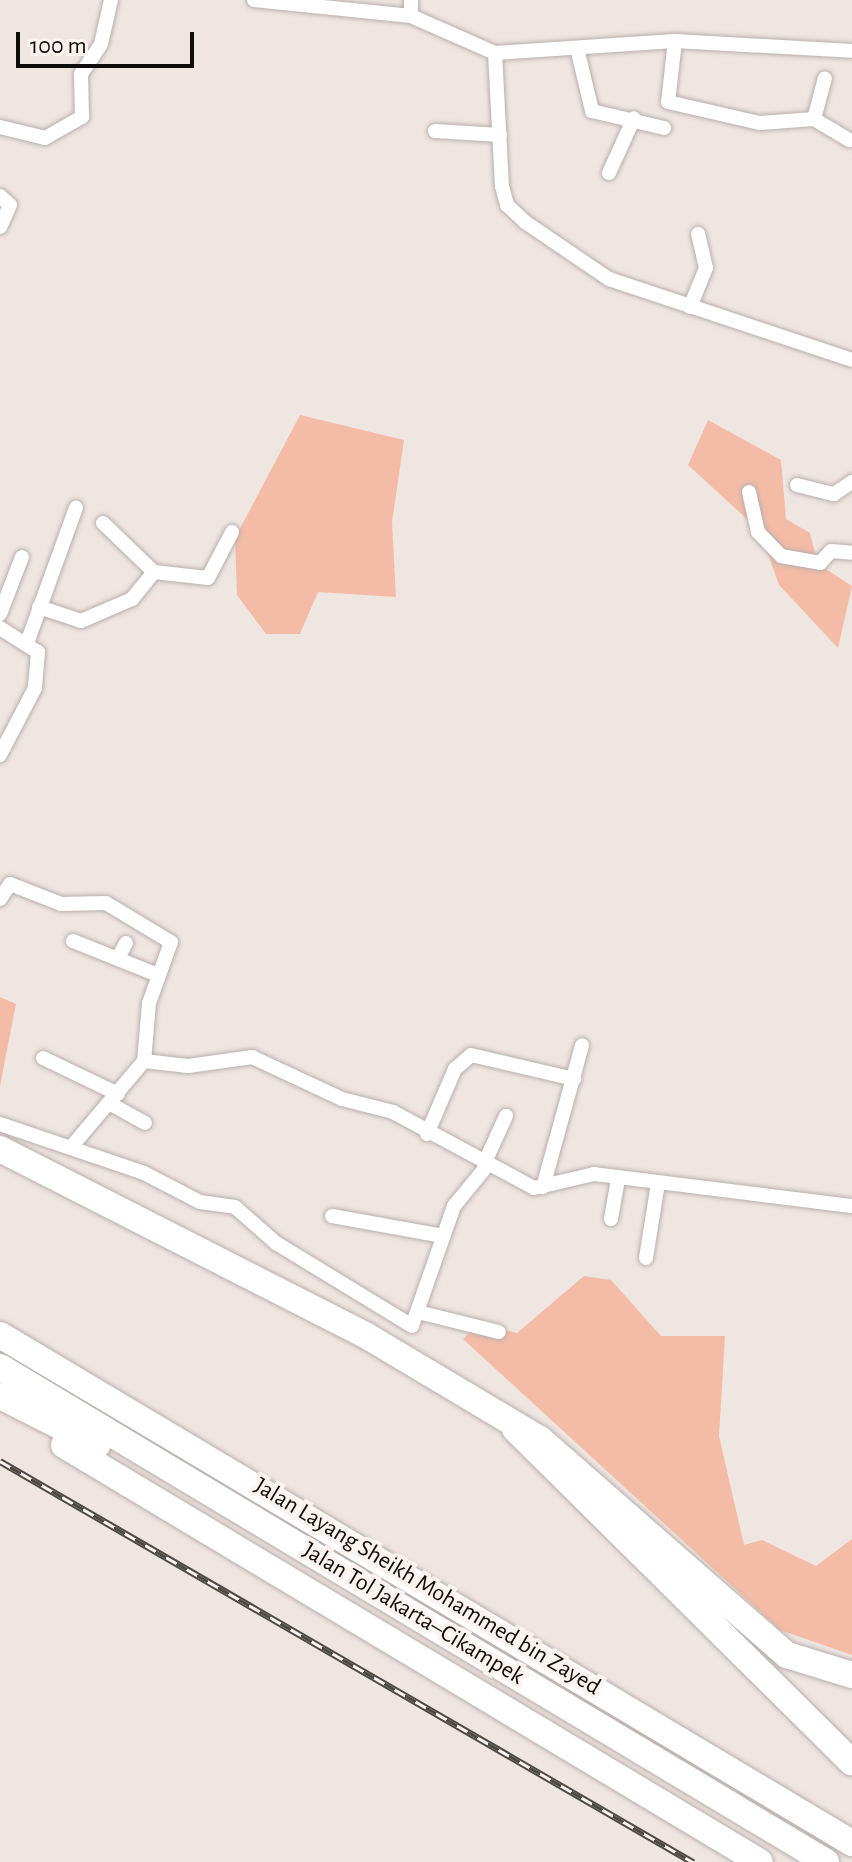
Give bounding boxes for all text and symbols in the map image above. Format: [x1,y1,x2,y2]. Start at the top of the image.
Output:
scale bar [20,16,198,66]
text: 100 m [30,34,87,58]
street label: Jalan Layang Sheikh Mohammed bin Zayed [249,1472,605,1702]
street label: Jalan Tol Jakarta–Cikampek [297,1536,529,1692]

